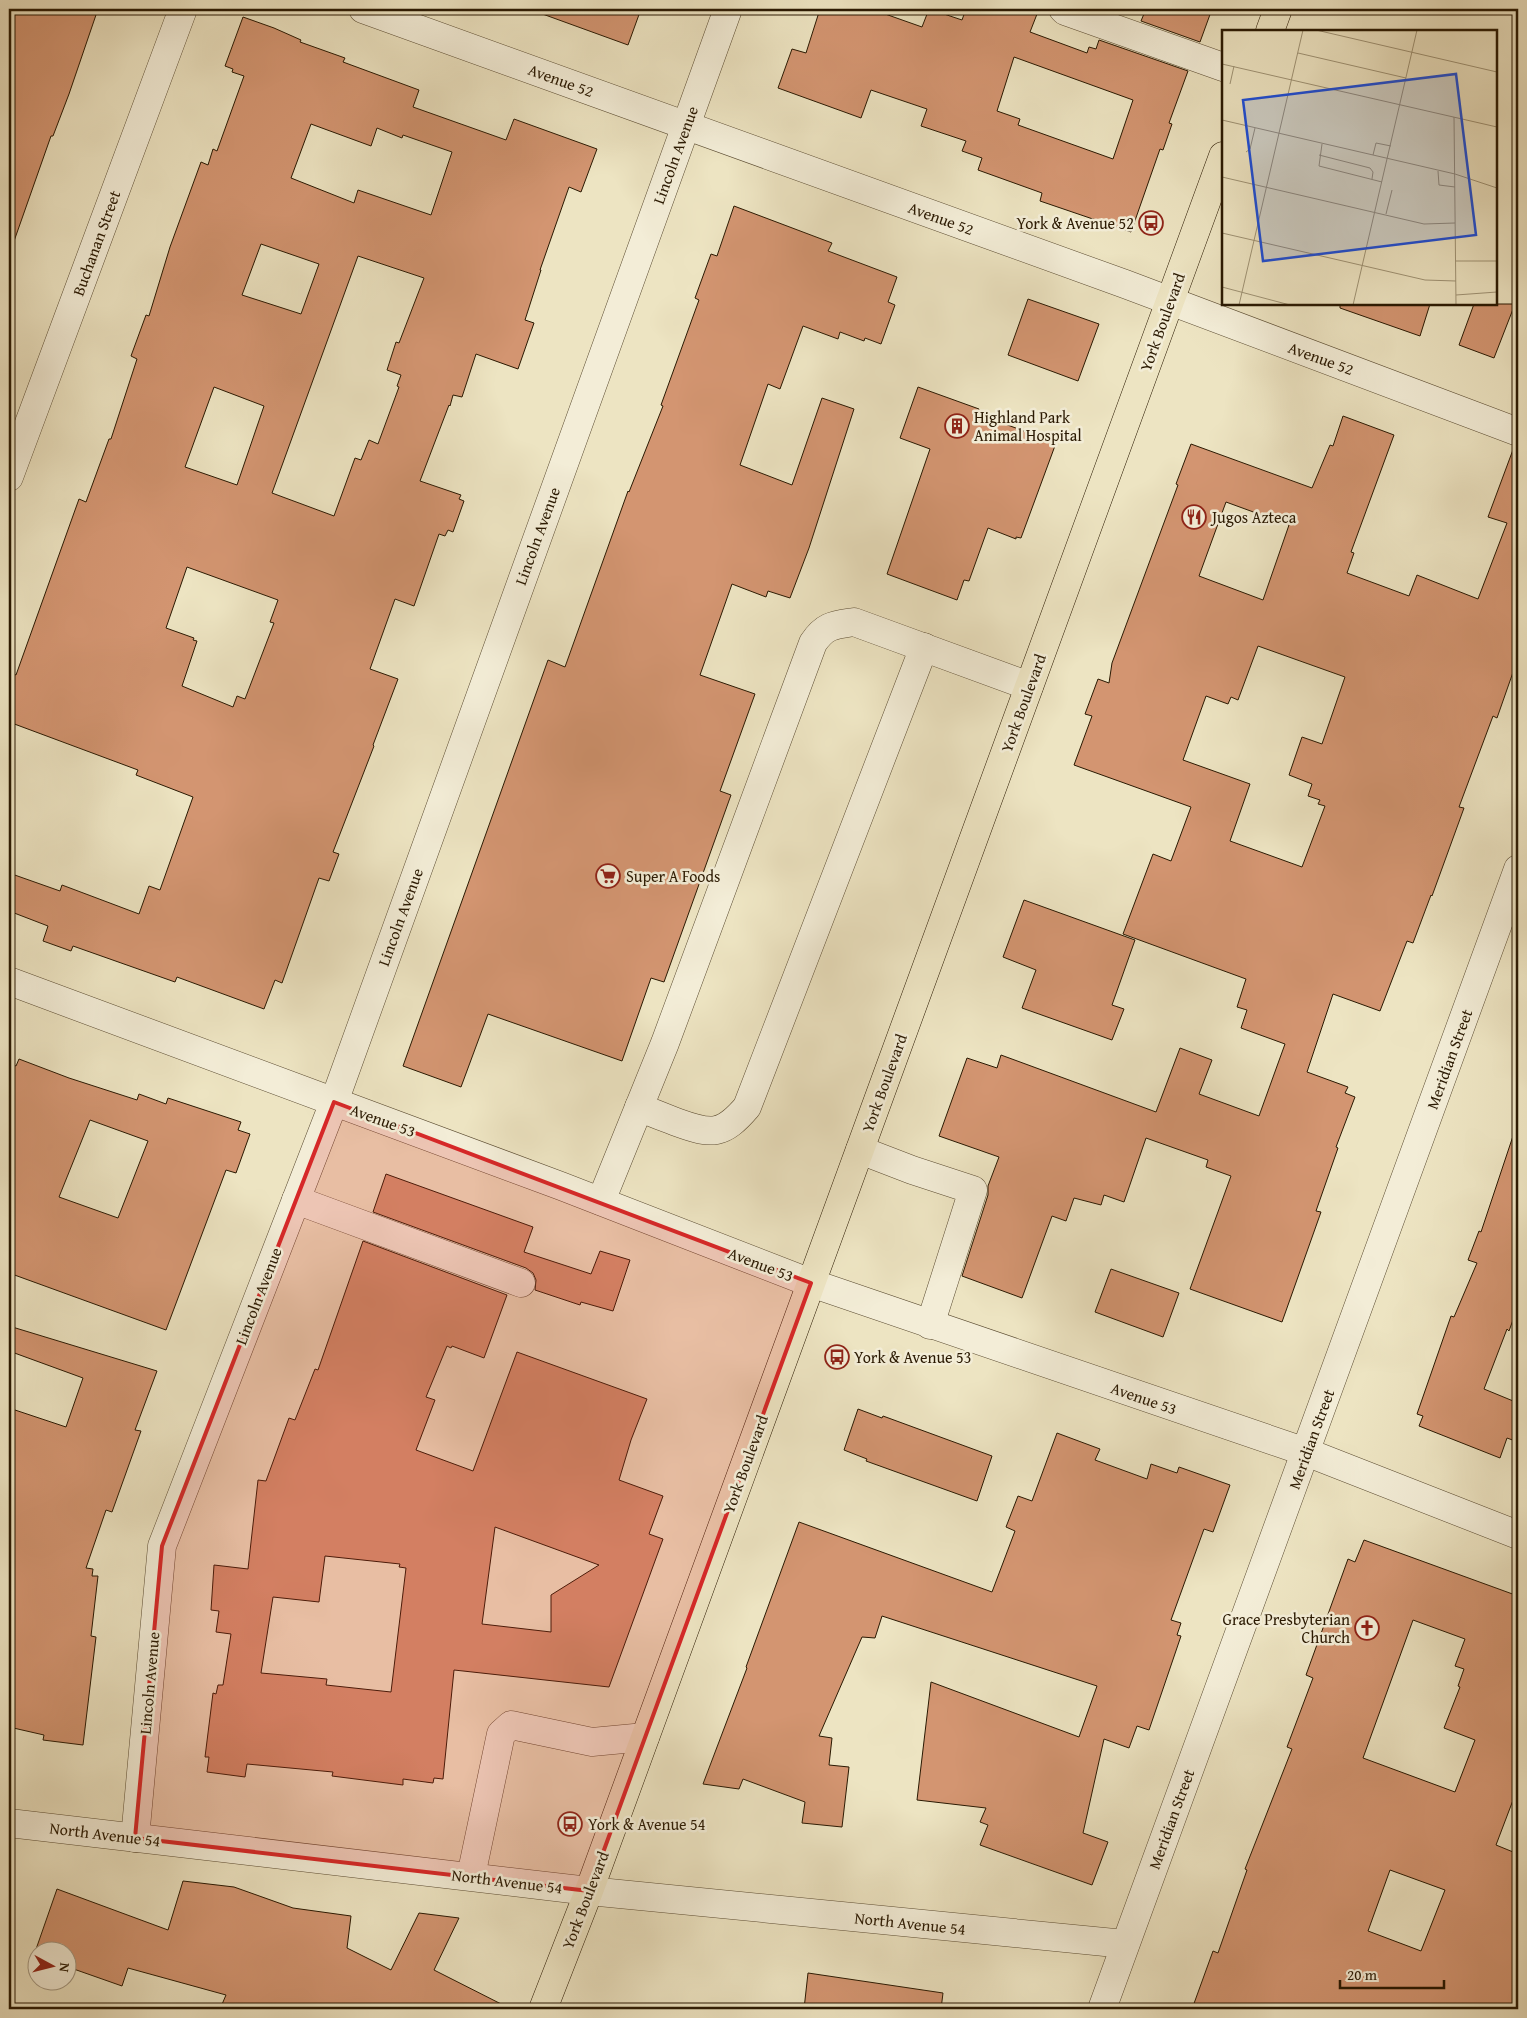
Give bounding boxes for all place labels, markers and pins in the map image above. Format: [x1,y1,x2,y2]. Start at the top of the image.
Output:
bus stop icon: York & Avenue 52 [1138,210,1164,236]
place label: York & Avenue 52 [1017,211,1134,235]
place label: Highland Park Animal Hospital [974,405,1082,447]
building icon: Highland Park Animal Hospital [944,413,970,439]
restaurant icon: Jugos Azteca [1181,504,1207,530]
place label: Jugos Azteca [1210,505,1297,529]
supermarket icon: Super A Foods [595,863,621,889]
place label: Super A Foods [626,864,720,888]
bus stop icon: York & Avenue 53 [824,1344,850,1370]
place label: York & Avenue 53 [854,1345,972,1369]
place label: Grace Presbyterian Church [1223,1607,1350,1649]
church icon: Grace Presbyterian Church [1354,1615,1380,1641]
bus stop icon: York & Avenue 54 [557,1811,583,1837]
place label: York & Avenue 54 [588,1812,706,1836]

